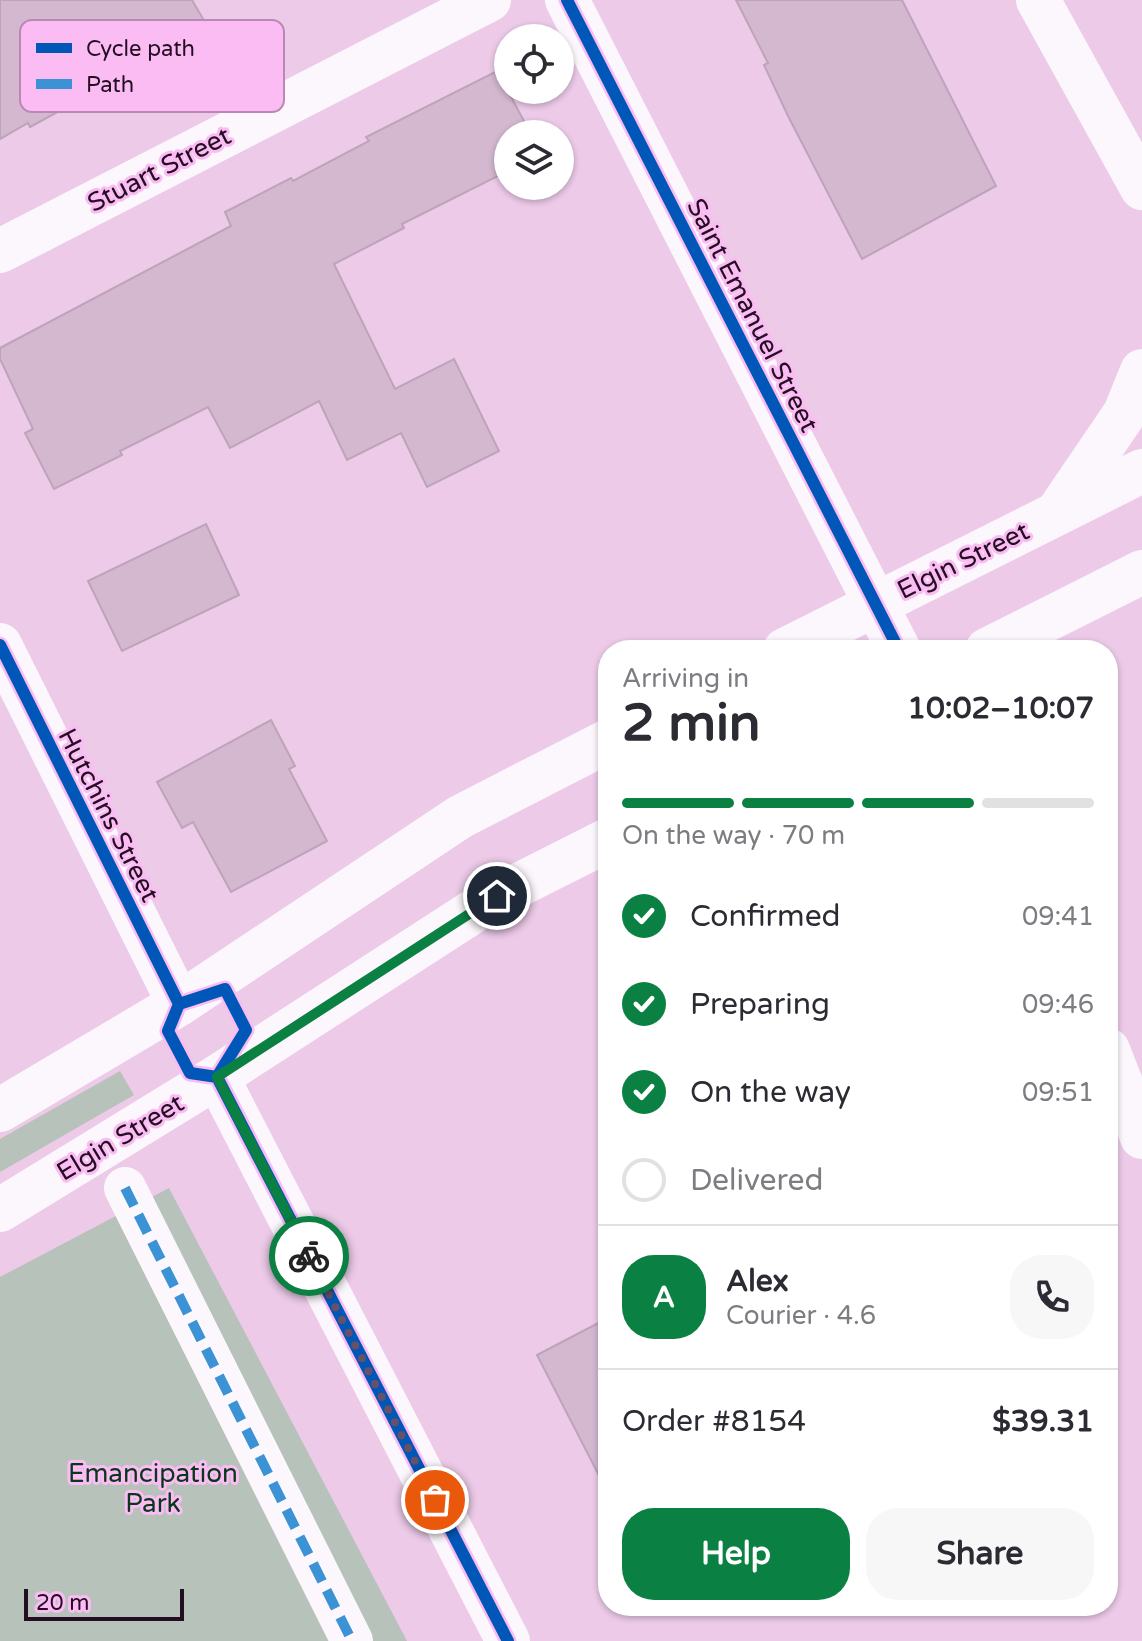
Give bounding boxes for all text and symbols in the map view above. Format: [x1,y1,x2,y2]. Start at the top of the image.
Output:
legend [20,20,284,112]
map controls [494,24,574,200]
button: locate [494,24,574,104]
text: Cycle path [86,36,195,62]
text: Path [86,72,134,98]
street label: Stuart Street [82,120,236,219]
button: layers [494,120,574,200]
street label: Saint Emanuel Street [680,193,825,437]
street label: Elgin Street [892,515,1034,606]
text: Arriving in [622,663,749,694]
text: 10:02–10:07 [907,690,1094,727]
text: 2 min [622,692,761,755]
street label: Hutchins Street [52,723,166,907]
text: On the way · 70 m [622,820,845,851]
pin [463,862,531,930]
icon: home [475,874,519,918]
icon: check [622,894,666,938]
text: Confirmed [690,898,841,935]
text: 09:41 [1022,901,1094,932]
icon: check [622,982,666,1026]
text: Preparing [690,986,830,1023]
text: 09:46 [1022,989,1094,1020]
icon: check [622,1070,666,1114]
text: On the way [690,1074,851,1111]
text: 09:51 [1022,1077,1094,1108]
street label: Elgin Street [51,1087,190,1188]
text: Delivered [690,1162,824,1199]
courier [269,1216,349,1296]
icon: bike [287,1234,331,1278]
button: phone [1010,1255,1094,1339]
text: Alex [726,1263,789,1300]
text: A [653,1279,675,1316]
text: Courier · 4.6 [726,1300,876,1331]
text: Order #8154 [622,1403,806,1440]
text: $39.31 [992,1403,1094,1440]
park label: Emancipation Park [68,1458,238,1519]
pin [401,1466,469,1534]
icon: bag [413,1478,457,1522]
button: Help [622,1508,850,1600]
button: Share [866,1508,1094,1600]
scale bar [24,1585,184,1621]
text: 20 m [36,1590,90,1616]

